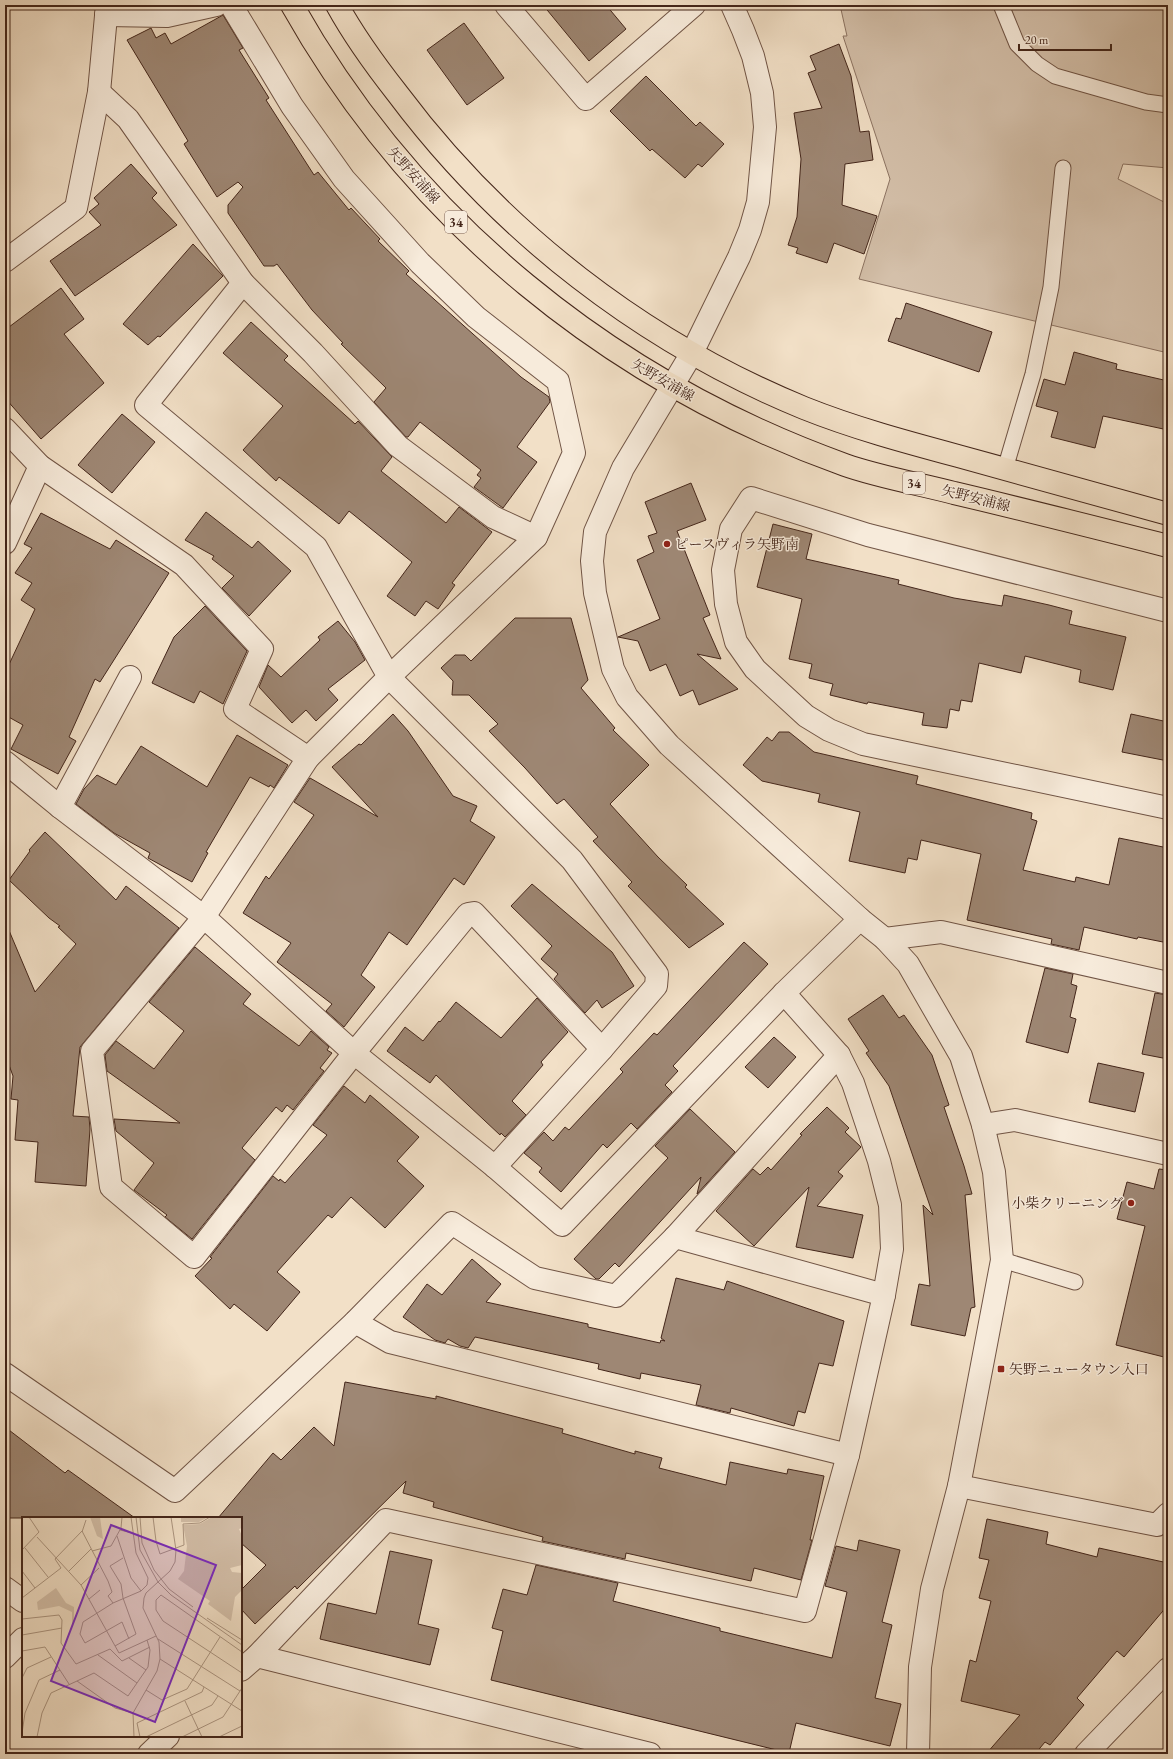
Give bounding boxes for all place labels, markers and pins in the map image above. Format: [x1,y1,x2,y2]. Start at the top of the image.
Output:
place label: ピースヴィラ矢野南 [675,535,799,553]
marker: ピースヴィラ矢野南 [662,539,672,549]
place label: 小柴クリーニング [1011,1194,1123,1212]
marker: 小柴クリーニング [1126,1198,1136,1208]
place label: 矢野ニュータウン入口 [1009,1360,1149,1378]
marker: 矢野ニュータウン入口 [996,1364,1006,1374]

